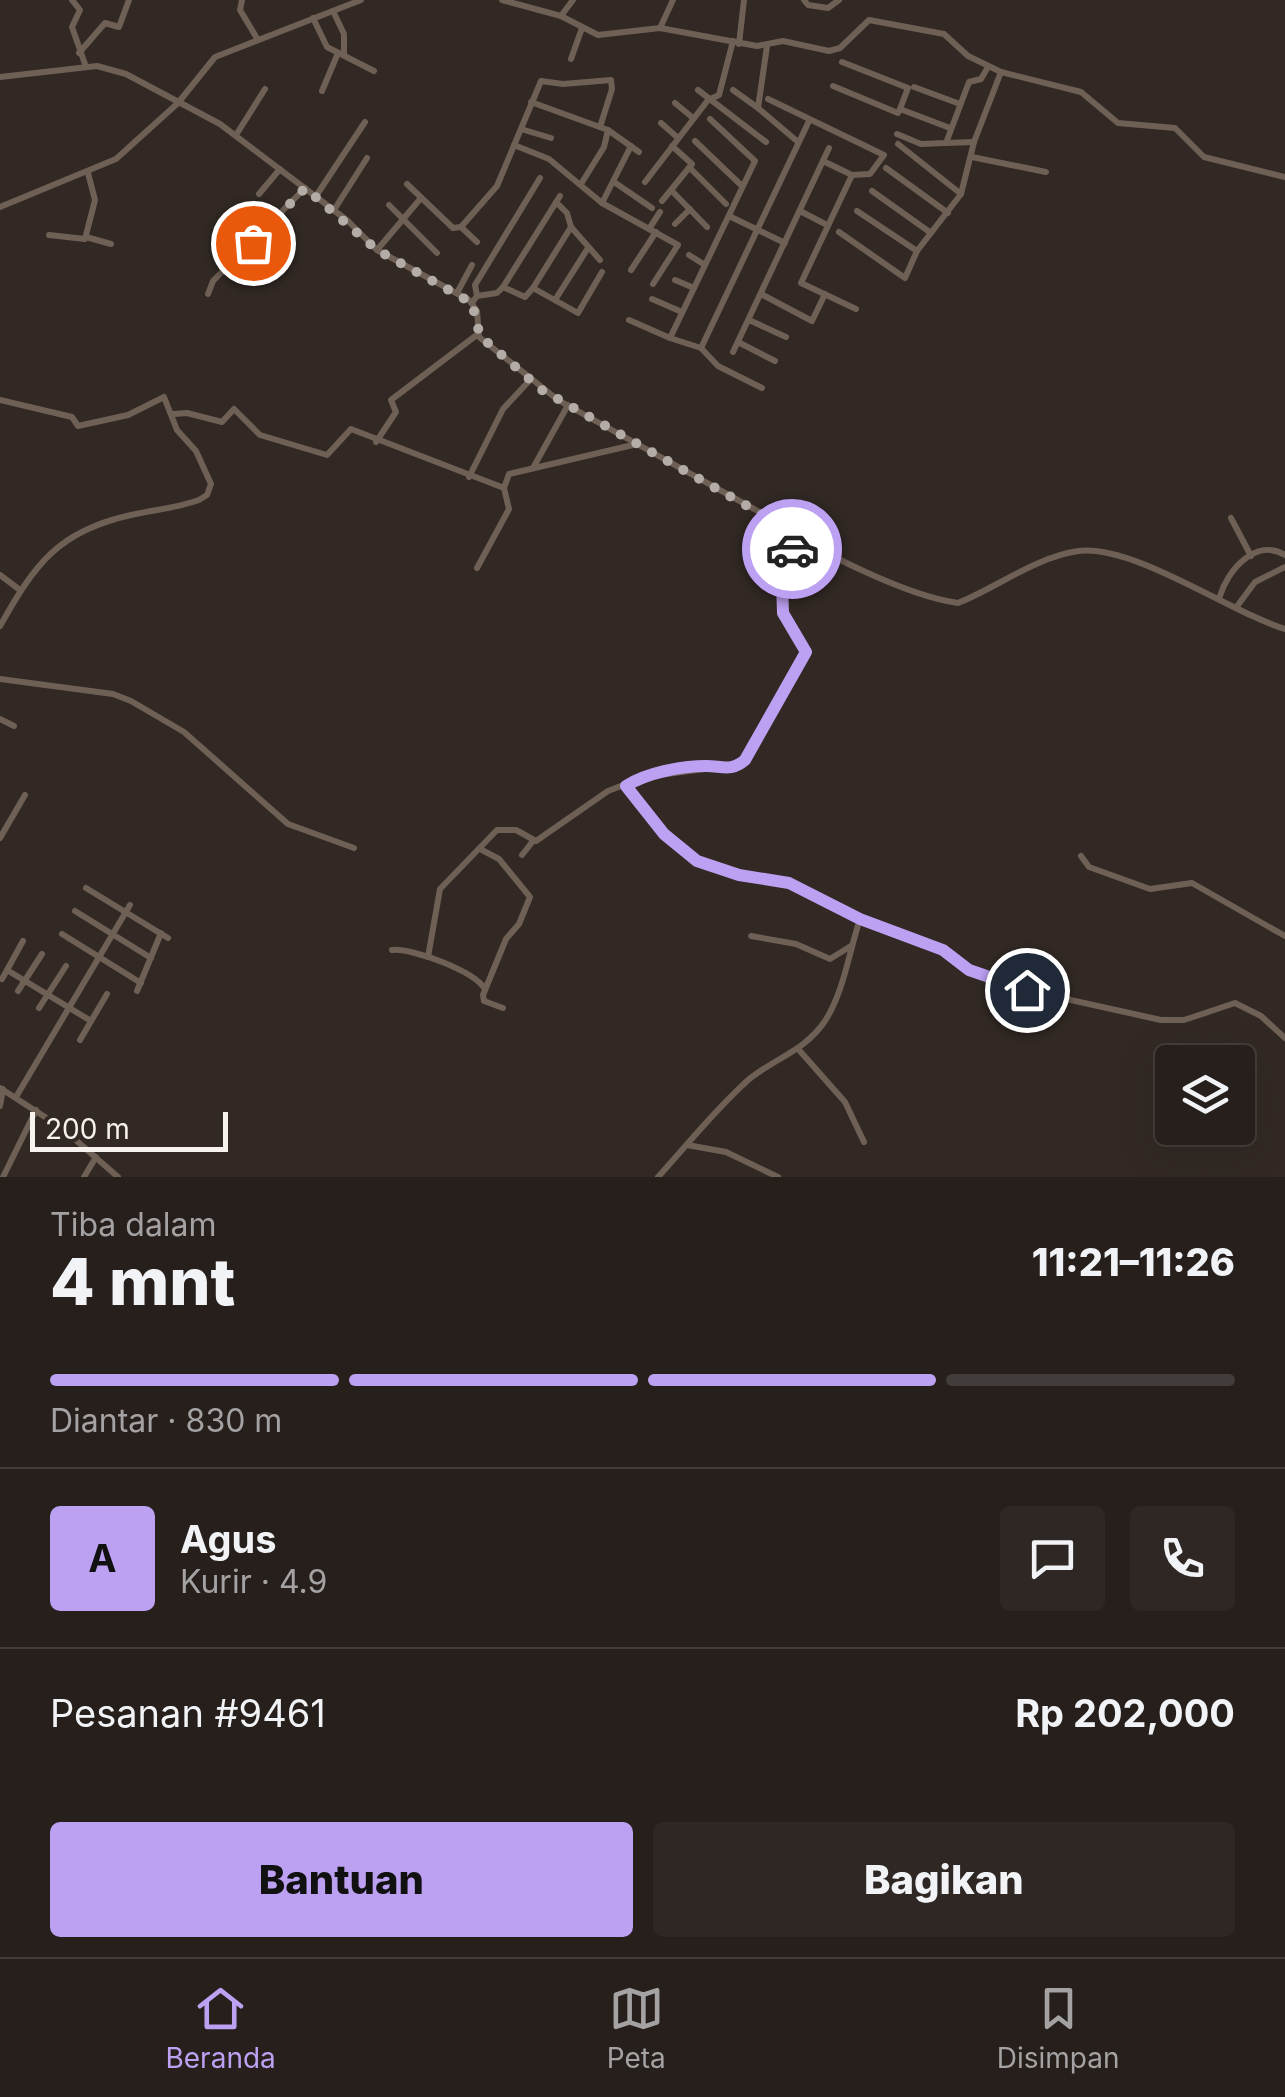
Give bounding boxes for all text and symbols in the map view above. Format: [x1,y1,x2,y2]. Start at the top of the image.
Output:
pin [211,201,296,286]
icon: bag [226,216,281,271]
courier [742,499,842,599]
icon: car [765,522,820,577]
pin [985,948,1070,1033]
icon: home [1000,963,1055,1018]
map controls [1155,1045,1255,1145]
button: layers [1155,1045,1255,1145]
scale bar [30,1107,228,1152]
text: 200 m [45,1112,130,1146]
text: Tiba dalam [50,1205,217,1244]
text: 11:21–11:26 [1032,1239,1235,1285]
text: 4 mnt [50,1242,235,1321]
text: Diantar · 830 m [50,1401,282,1440]
button: chat [1000,1506,1105,1611]
button: phone [1130,1506,1235,1611]
text: Agus [180,1516,276,1562]
text: A [88,1535,117,1581]
text: Kurir · 4.9 [180,1562,327,1601]
text: Pesanan #9461 [50,1690,326,1736]
text: Rp 202,000 [1015,1690,1235,1736]
button: Bantuan [50,1822,633,1937]
button: Bagikan [653,1822,1235,1937]
tab: Beranda [165,1981,276,2075]
tab: Peta [607,1981,666,2075]
tab: Disimpan [997,1981,1120,2075]

